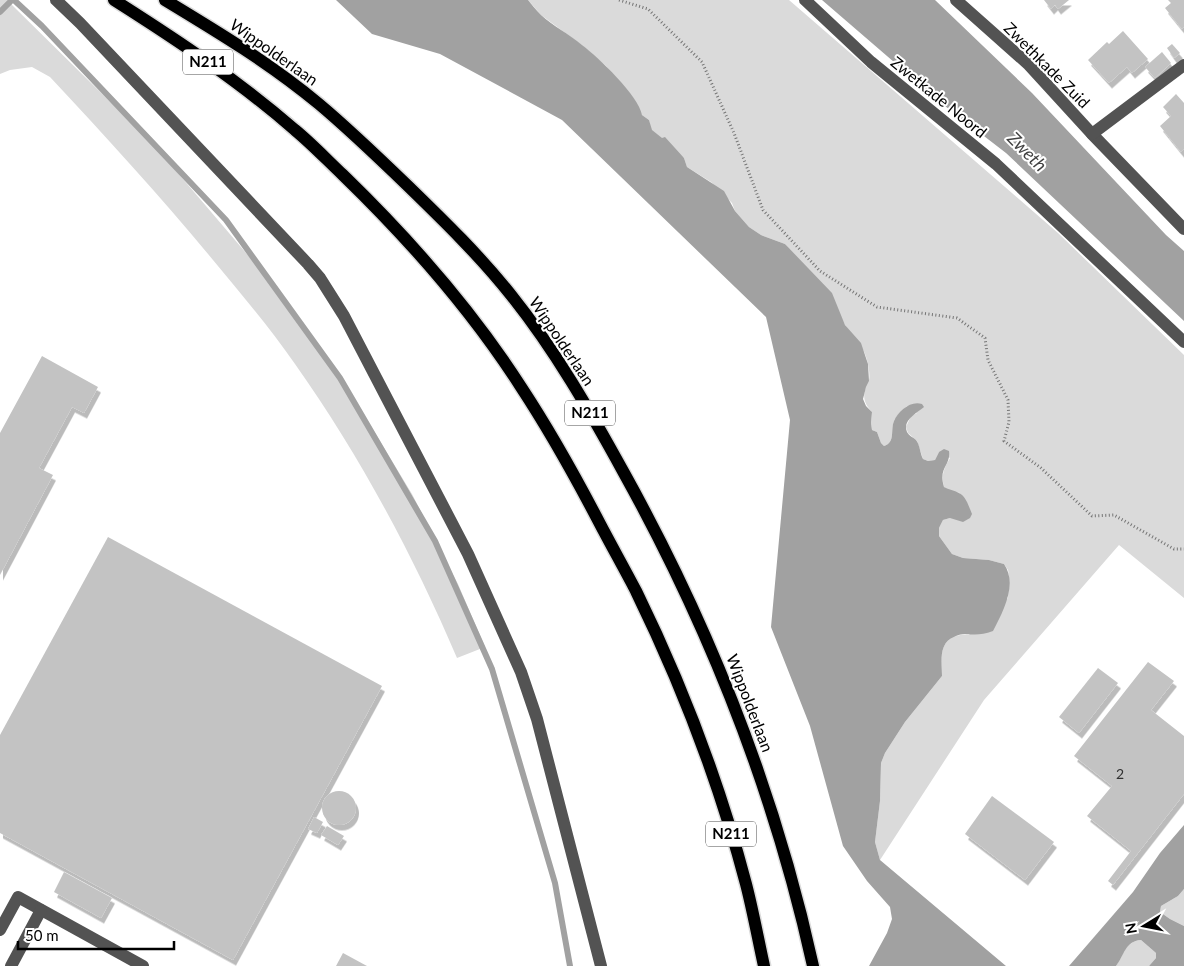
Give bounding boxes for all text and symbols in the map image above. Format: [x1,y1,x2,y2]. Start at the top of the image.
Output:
street label: Wippolderlaan [227,14,322,89]
street label: Zwethkade Zuid [1001,18,1094,111]
road number: N211 [183,50,233,74]
street label: Zwetkade Noord [887,52,991,141]
water label: Zweth [1003,126,1052,176]
street label: Wippolderlaan [526,293,599,389]
road number: N211 [565,400,615,426]
street label: Wippolderlaan [723,651,778,754]
house number: 2 [1116,765,1124,782]
road number: N211 [706,822,756,846]
north arrow [1119,901,1169,951]
scale bar [18,918,174,950]
text: N [1121,922,1140,935]
text: 50 m [25,926,59,944]

